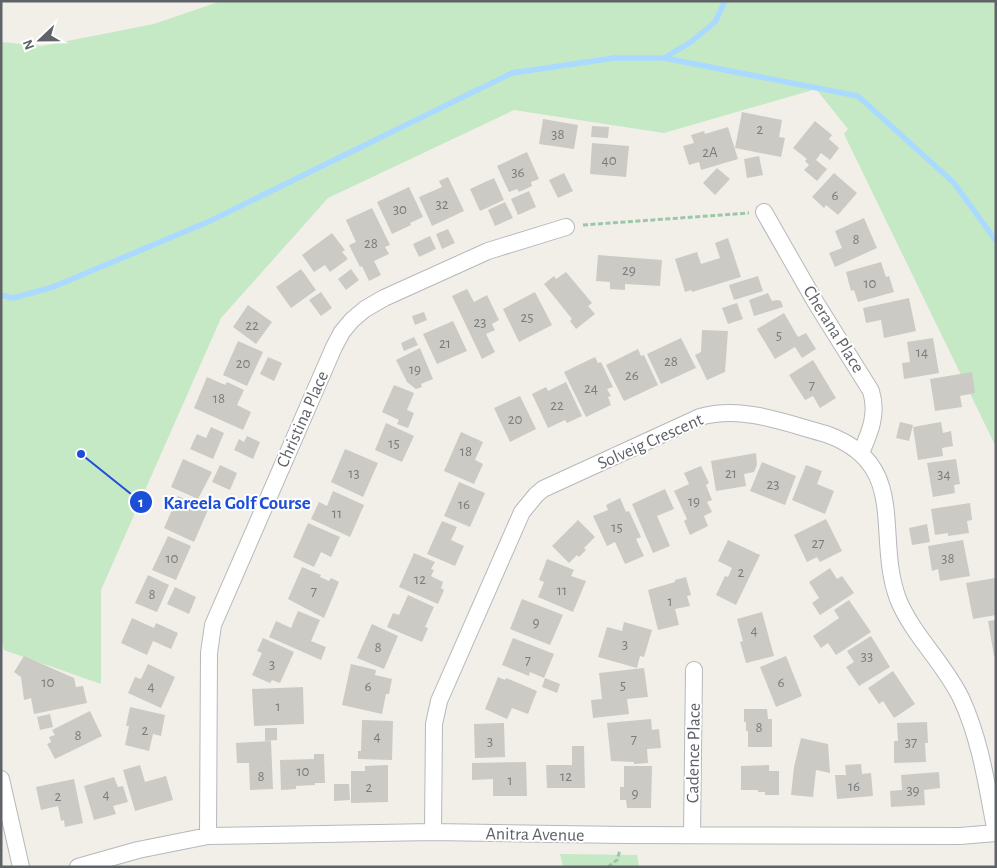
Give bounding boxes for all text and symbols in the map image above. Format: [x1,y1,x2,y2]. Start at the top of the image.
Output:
north arrow [15,15,65,65]
text: N [21,37,37,52]
house number: 2 [757,122,764,137]
house number: 38 [551,127,565,142]
house number: 2A [702,145,718,160]
house number: 40 [601,153,617,168]
house number: 36 [511,165,525,180]
house number: 6 [831,188,839,203]
house number: 32 [435,197,449,212]
house number: 30 [393,202,407,217]
house number: 8 [852,232,860,247]
house number: 28 [364,236,378,251]
house number: 29 [622,263,636,278]
house number: 10 [863,276,877,291]
street label: Cherana Place [799,283,867,376]
house number: 25 [520,310,534,325]
house number: 23 [473,315,487,330]
house number: 22 [245,318,259,333]
house number: 5 [776,328,782,343]
house number: 21 [439,336,451,351]
house number: 14 [916,345,928,360]
house number: 28 [664,354,678,369]
house number: 20 [236,356,250,371]
house number: 19 [409,362,421,377]
house number: 26 [625,368,639,383]
street label: Christina Place [274,369,332,470]
house number: 7 [809,378,815,393]
house number: 24 [584,381,598,396]
house number: 18 [213,391,225,406]
house number: 22 [550,398,564,413]
street label: Solveig Crescent [595,411,706,473]
house number: 20 [508,412,522,427]
house number: 15 [388,436,400,451]
house number: 18 [460,444,472,459]
house number: 13 [348,466,360,481]
house number: 21 [725,466,737,481]
house number: 34 [937,467,951,482]
house number: 23 [766,477,780,492]
callout: Kareela Golf Course [128,485,321,519]
text: Kareela Golf Course [163,494,311,513]
house number: 19 [688,494,700,509]
text: 1 [138,495,144,510]
house number: 16 [458,497,470,512]
house number: 11 [332,506,342,521]
house number: 15 [611,520,623,535]
house number: 27 [811,536,825,551]
house number: 10 [165,551,179,566]
house number: 38 [941,551,955,566]
house number: 2 [738,565,745,580]
house number: 12 [414,572,426,587]
house number: 11 [557,583,567,598]
house number: 7 [311,584,317,599]
house number: 8 [148,587,156,602]
house number: 1 [667,594,673,609]
house number: 9 [532,615,540,630]
house number: 4 [750,623,758,638]
house number: 3 [622,637,628,652]
house number: 8 [374,640,382,655]
house number: 33 [861,649,873,664]
house number: 7 [525,653,531,668]
house number: 3 [269,657,275,672]
house number: 10 [41,675,55,690]
house number: 6 [777,675,785,690]
house number: 5 [620,678,626,693]
house number: 4 [147,679,155,694]
house number: 6 [364,679,372,694]
house number: 1 [275,699,281,714]
street label: Cadence Place [684,703,704,803]
house number: 8 [755,720,763,735]
house number: 2 [142,723,149,738]
house number: 8 [74,728,82,743]
house number: 4 [373,729,381,744]
house number: 7 [631,732,637,747]
house number: 3 [487,734,493,749]
house number: 37 [905,735,917,750]
house number: 10 [296,764,310,779]
house number: 8 [257,769,265,784]
house number: 12 [560,769,572,784]
house number: 1 [507,773,513,788]
house number: 16 [848,779,860,794]
house number: 2 [366,780,373,795]
house number: 39 [906,783,920,798]
house number: 9 [631,786,639,801]
house number: 4 [102,787,110,802]
house number: 2 [55,789,62,804]
street label: Anitra Avenue [485,825,585,845]

